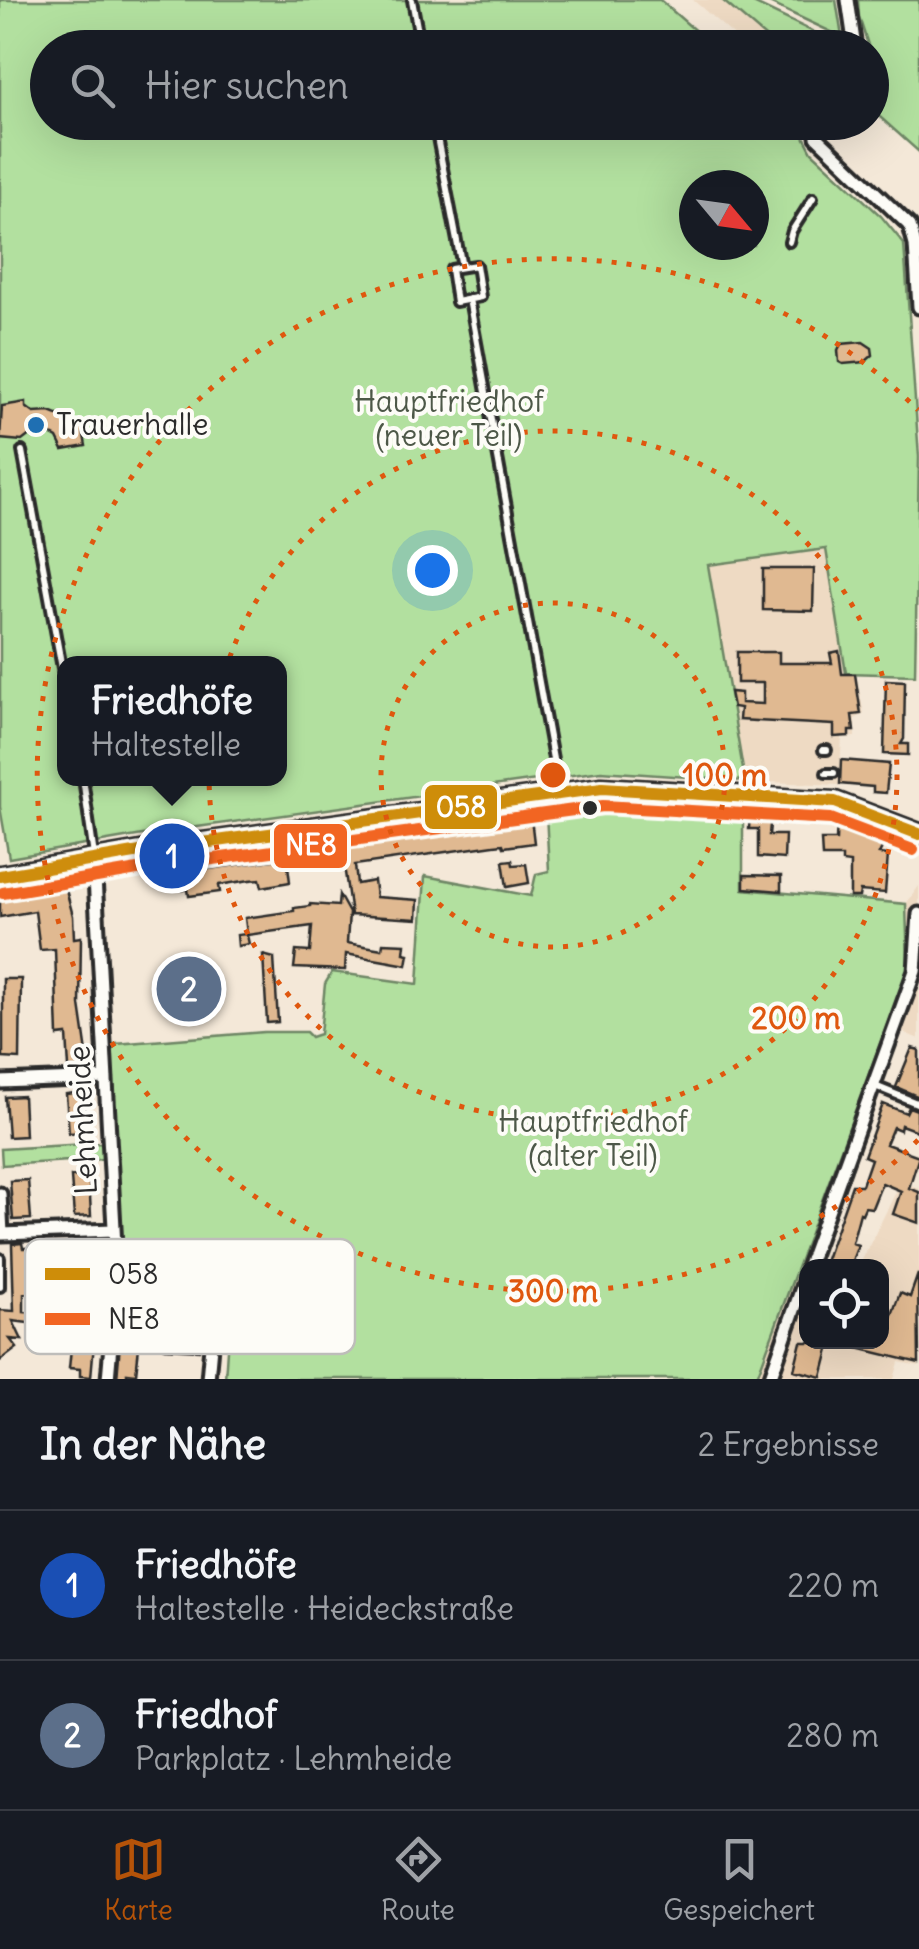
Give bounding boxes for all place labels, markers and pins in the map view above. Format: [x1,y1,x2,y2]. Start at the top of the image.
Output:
place label: Trauerhalle [56,405,208,443]
marker: Trauerhalle [25,414,47,436]
centre of rings [535,757,571,793]
unlabelled marker [580,798,600,818]
pin: 1 [140,818,204,894]
pin: 2 [156,952,222,1026]

